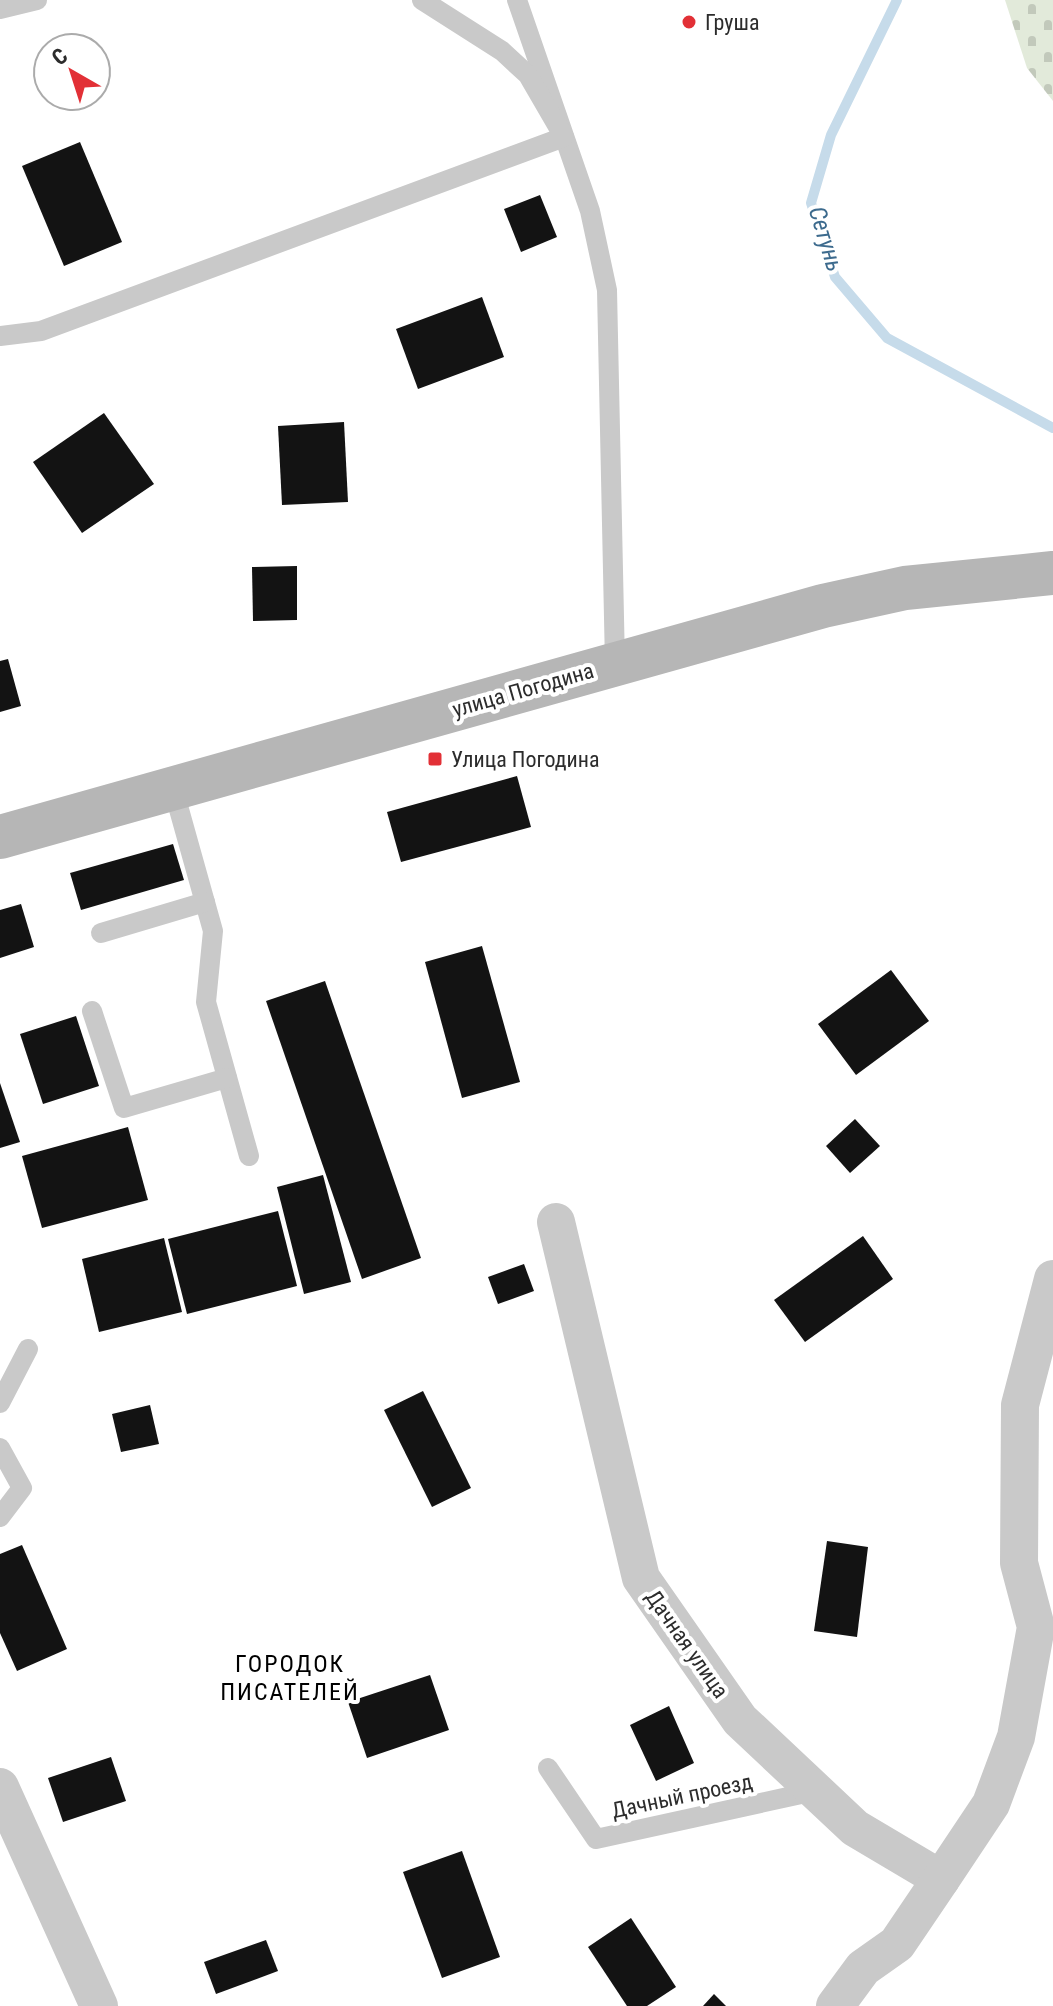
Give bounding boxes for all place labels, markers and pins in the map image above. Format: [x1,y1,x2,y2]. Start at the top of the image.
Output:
place label: Груша [705,10,759,35]
marker: Груша [680,13,698,31]
place label: Улица Погодина [451,747,600,772]
marker: Улица Погодина [426,750,444,768]

